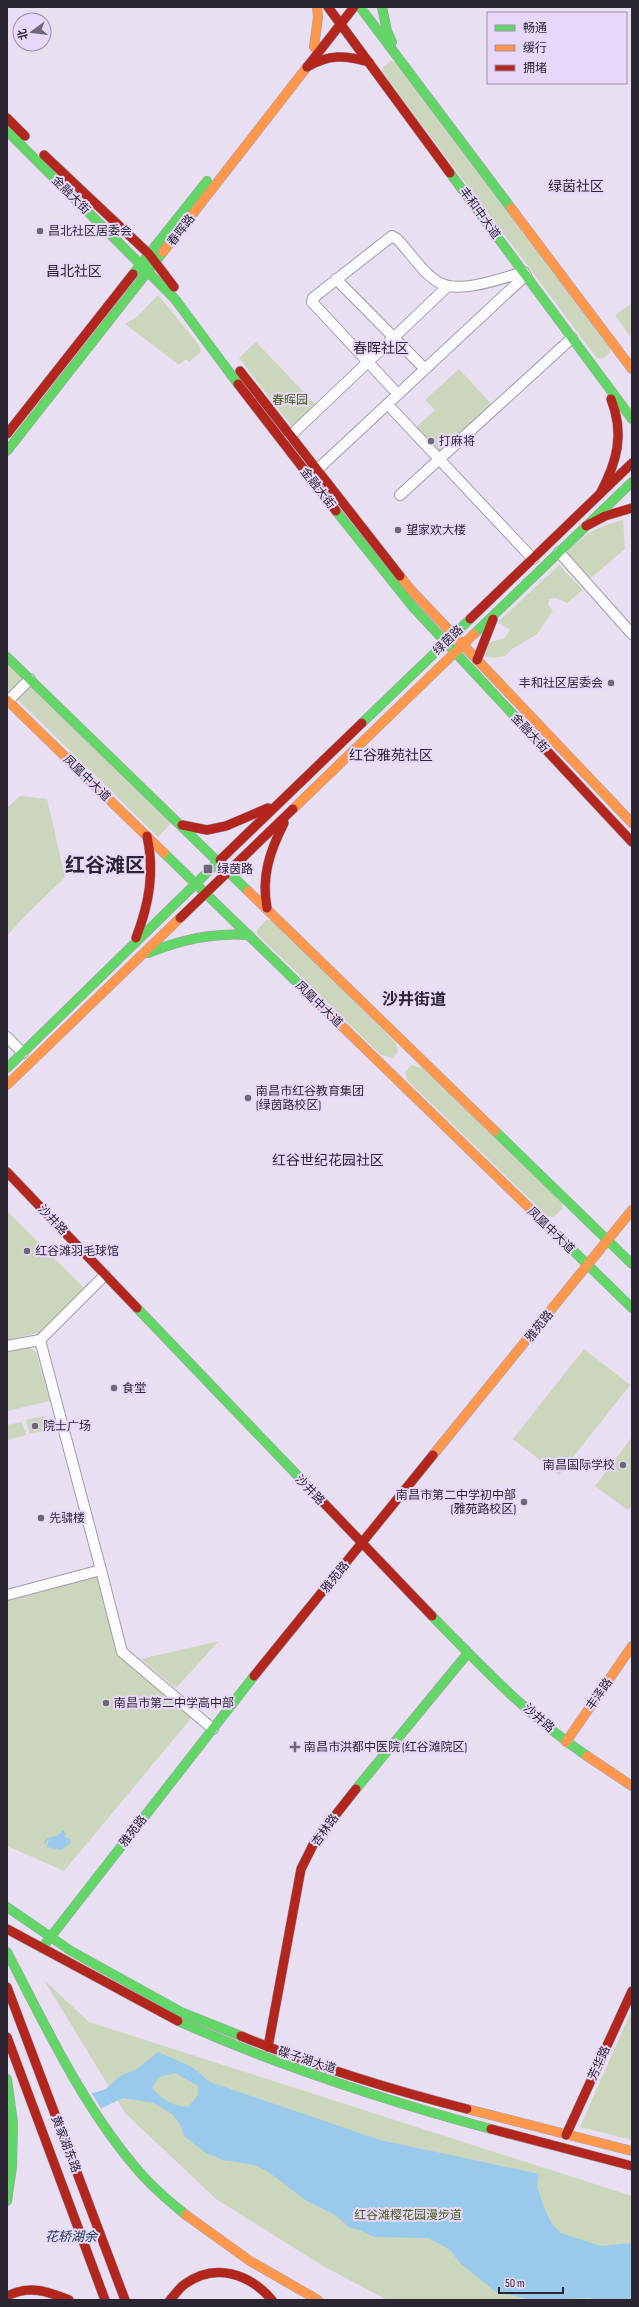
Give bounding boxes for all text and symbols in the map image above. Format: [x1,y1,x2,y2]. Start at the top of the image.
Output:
north arrow [12,12,52,52]
legend [487,12,627,84]
text: 畅通 [523,21,547,36]
text: 北 [15,27,31,41]
text: 缓行 [523,41,547,56]
text: 拥堵 [523,61,547,76]
street label: 金融大街 [48,173,93,218]
district label: 绿茵社区 [548,178,604,195]
street label: 丰和中大道 [456,185,503,242]
street label: 春晖路 [164,212,198,249]
place label: 昌北社区居委会 [48,224,132,239]
marker: 昌北社区居委会 [35,226,45,236]
district label: 昌北社区 [46,263,102,280]
district label: 春晖社区 [353,340,409,357]
park label: 春晖园 [272,393,308,408]
place label: 打麻将 [439,434,475,449]
marker: 打麻将 [426,436,436,446]
street label: 金融大街 [297,465,338,512]
place label: 望家欢大楼 [406,523,466,538]
marker: 望家欢大楼 [393,525,403,535]
street label: 绿茵路 [430,622,467,658]
place label: 丰和社区居委会 [519,676,603,691]
marker: 丰和社区居委会 [606,678,616,688]
street label: 金融大街 [508,711,551,756]
district label: 红谷雅苑社区 [349,747,433,764]
street label: 凤凰中大道 [60,752,113,805]
district label: 红谷滩区 [65,854,145,878]
place label: 绿茵路 [217,862,253,877]
marker: 绿茵路 [202,863,214,875]
street label: 凤凰中大道 [292,978,345,1031]
district label: 沙井街道 [382,990,446,1010]
place label: 南昌市红谷教育集团 (绿茵路校区) [256,1084,364,1113]
marker: 南昌市红谷教育集团 (绿茵路校区) [243,1093,253,1103]
district label: 红谷世纪花园社区 [272,1152,384,1169]
street label: 沙井路 [35,1202,71,1239]
street label: 凤凰中大道 [524,1204,577,1257]
place label: 红谷滩羽毛球馆 [35,1244,119,1259]
marker: 红谷滩羽毛球馆 [22,1246,32,1256]
street label: 雅苑路 [522,1308,557,1345]
place label: 食堂 [122,1381,146,1396]
marker: 食堂 [109,1383,119,1393]
place label: 院士广场 [43,1419,91,1434]
marker: 院士广场 [30,1421,40,1431]
place label: 南昌国际学校 [543,1458,615,1473]
marker: 南昌国际学校 [618,1460,628,1470]
street label: 沙井路 [292,1472,328,1509]
place label: 南昌市第二中学初中部 (雅苑路校区) [396,1488,516,1517]
marker: 南昌市第二中学初中部 (雅苑路校区) [519,1497,529,1507]
place label: 先骕楼 [49,1511,85,1526]
marker: 先骕楼 [36,1513,46,1523]
street label: 雅苑路 [318,1559,353,1596]
street label: 丰泽路 [583,1675,616,1713]
place label: 南昌市第二中学高中部 [114,1696,234,1711]
marker: 南昌市第二中学高中部 [101,1698,111,1708]
street label: 沙井路 [520,1701,557,1736]
place label: 南昌市洪都中医院 (红谷滩院区) [304,1740,467,1755]
marker: 南昌市洪都中医院 (红谷滩院区) [289,1741,301,1753]
street label: 杏林路 [309,1811,342,1849]
street label: 雅苑路 [116,1813,150,1850]
street label: 碟子湖大道 [276,2044,338,2077]
street label: 芳华路 [585,2044,614,2083]
street label: 黄家湖东路 [48,2113,83,2175]
park label: 红谷滩樱花园漫步道 [354,2208,462,2223]
water label: 花轿湖余 [45,2229,99,2245]
scale bar [499,2269,563,2295]
text: 50 m [505,2276,525,2291]

